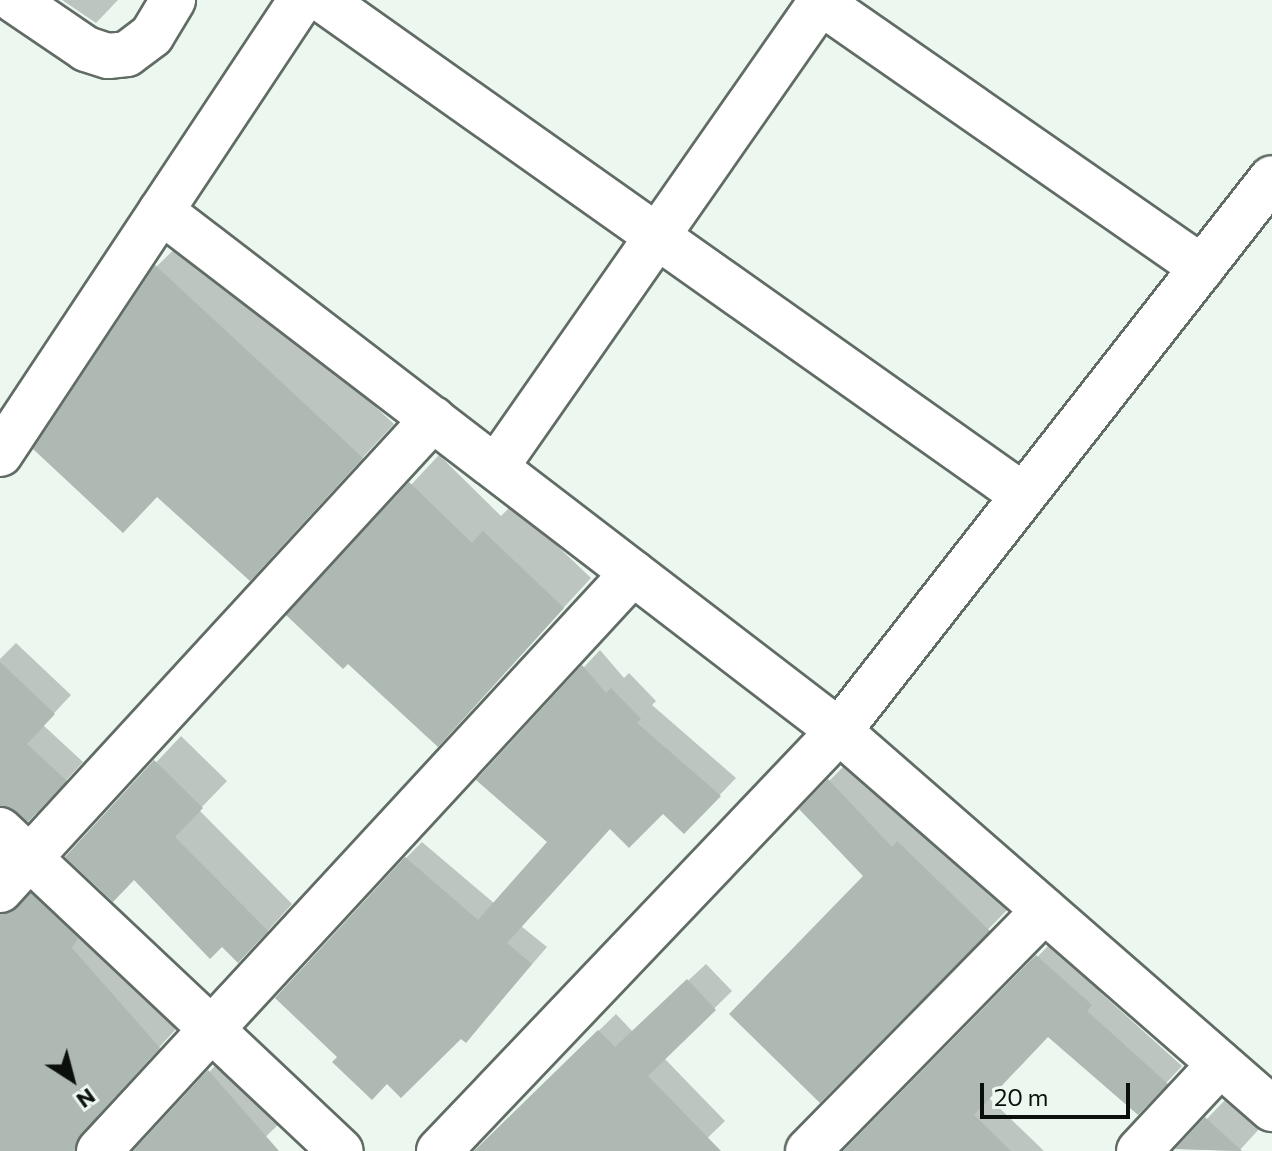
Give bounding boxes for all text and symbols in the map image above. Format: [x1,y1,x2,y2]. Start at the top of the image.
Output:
north arrow [32,1039,112,1119]
scale bar [984,1067,1134,1117]
text: 20 m [994,1082,1048,1111]
text: N [72,1083,101,1115]

